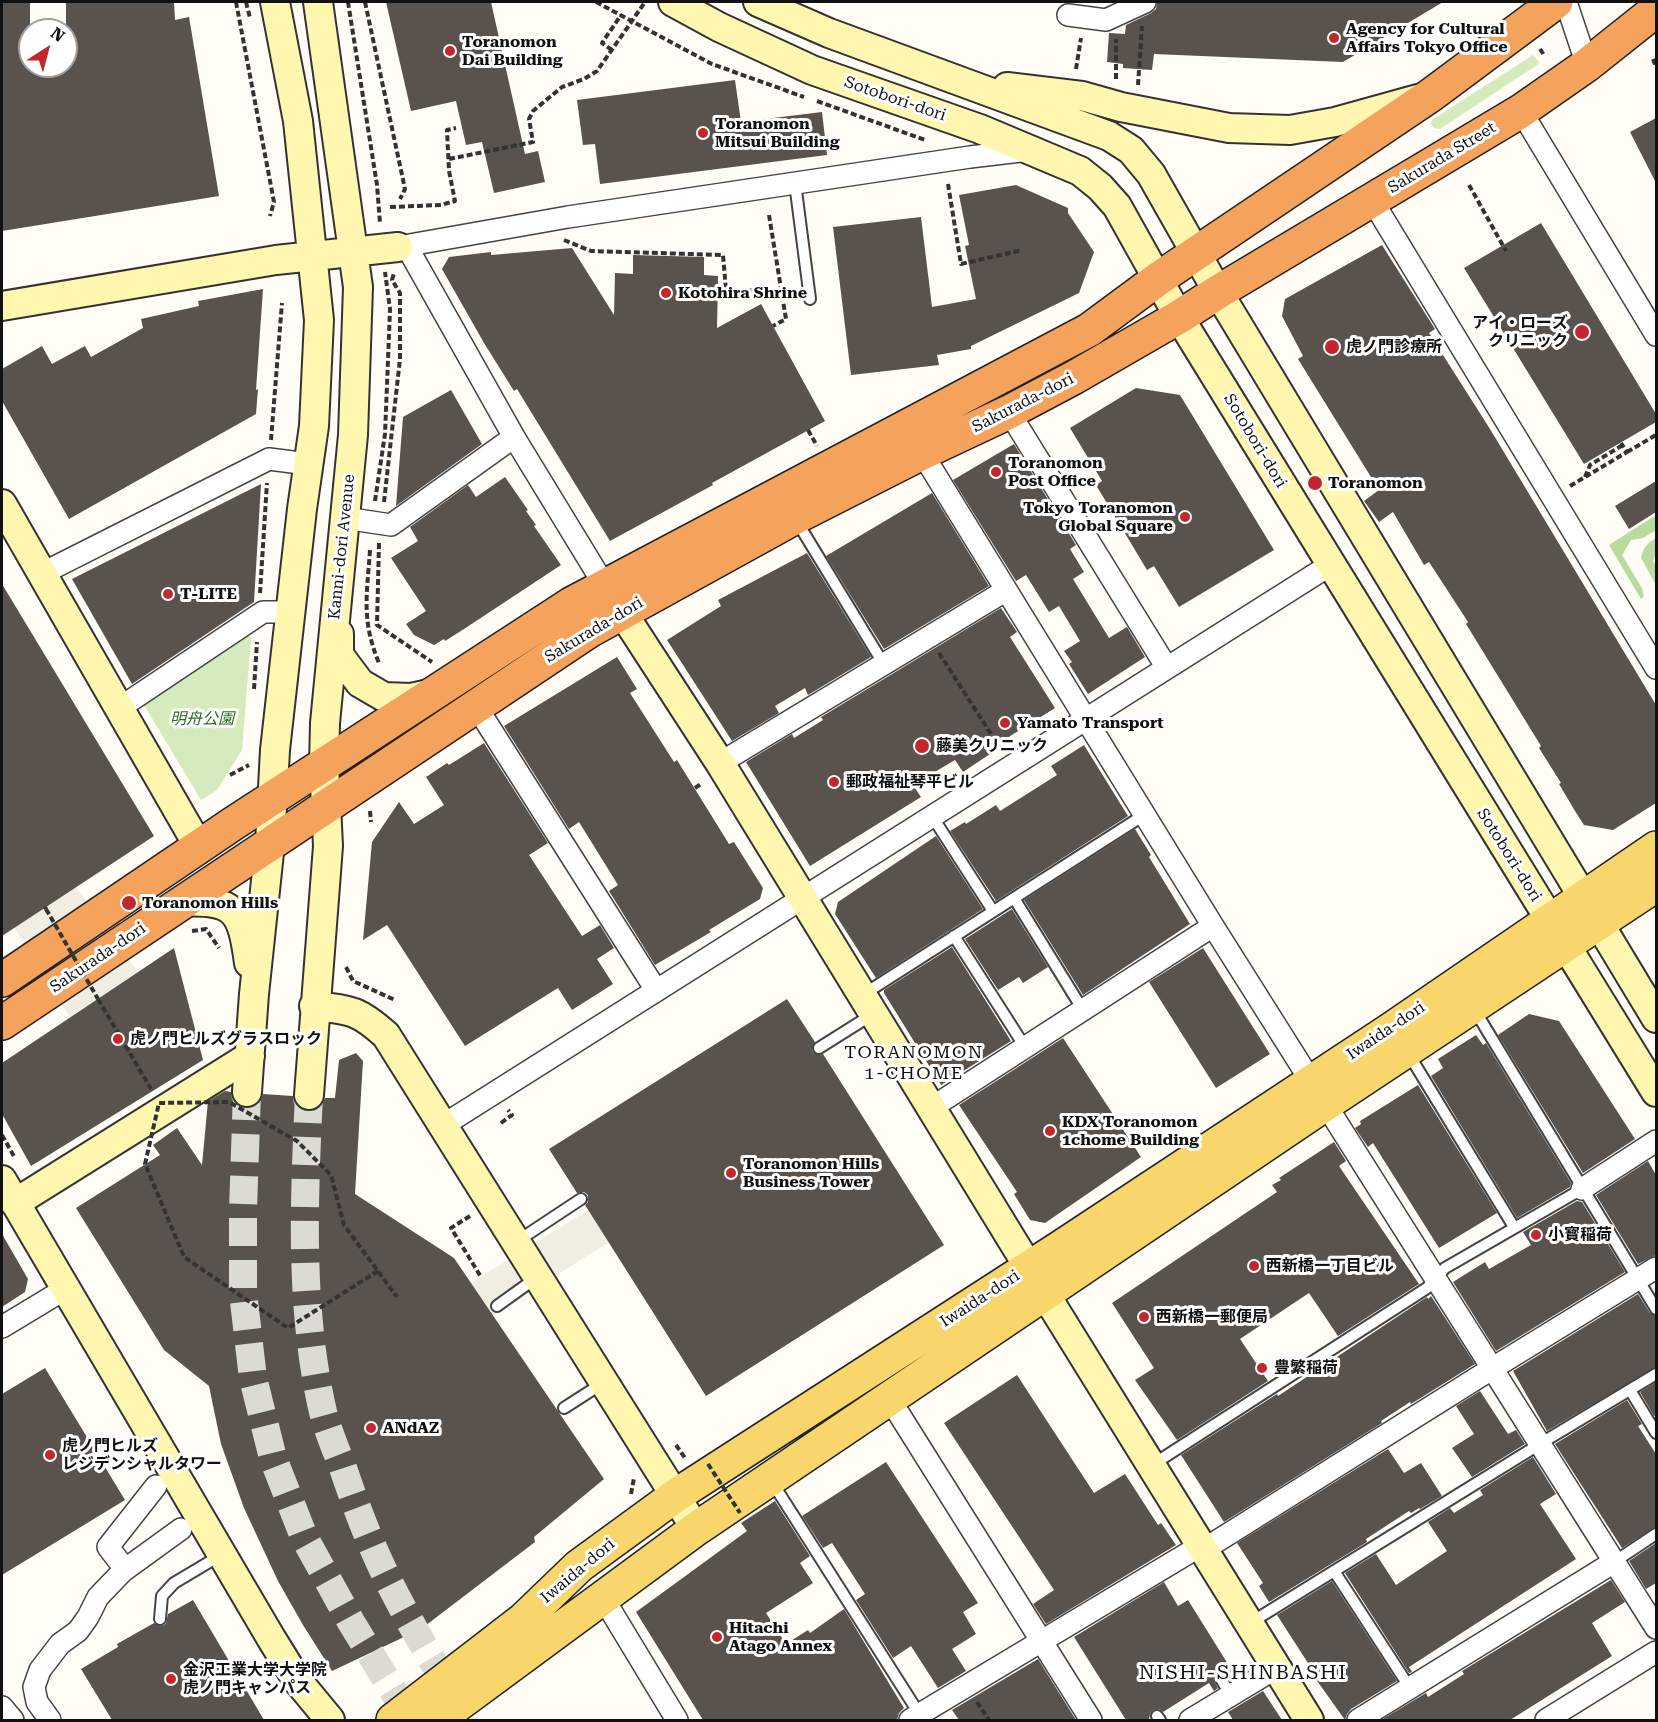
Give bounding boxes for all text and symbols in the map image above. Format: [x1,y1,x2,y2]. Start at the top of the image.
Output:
north arrow [18,18,78,78]
place label: Agency for Cultural Affairs Tokyo Office [1346,19,1508,57]
text: N [47,23,68,46]
marker: Agency for Cultural Affairs Tokyo Office [1327,31,1341,45]
place label: Toranomon Dai Building [462,32,563,70]
marker: Toranomon Dai Building [443,44,457,58]
street label: Sotobori-dori [842,73,948,125]
place label: Toranomon Mitsui Building [715,114,840,152]
street label: Sakurada Street [1385,118,1499,198]
marker: Toranomon Mitsui Building [696,126,710,140]
place label: Kotohira Shrine [678,283,807,303]
marker: Kotohira Shrine [659,286,673,300]
place label: アイ・ローズ クリニック [1472,313,1568,351]
marker: アイ・ローズ クリニック [1573,323,1591,341]
place label: 虎ノ門診療所 [1346,337,1442,357]
marker: 虎ノ門診療所 [1323,338,1341,356]
street label: Sakurada-dori [969,369,1077,437]
street label: Sotobori-dori [1219,390,1291,492]
place label: Toranomon Post Office [1008,453,1103,491]
marker: Toranomon Post Office [989,465,1003,479]
street label: Kanni-dori Avenue [325,473,359,621]
place label: Toranomon [1328,473,1423,493]
marker: Toranomon [1306,474,1324,492]
place label: Tokyo Toranomon Global Square [1023,498,1173,536]
marker: Tokyo Toranomon Global Square [1178,510,1192,524]
place label: T-LITE [180,584,237,604]
marker: T-LITE [161,587,175,601]
street label: Sakurada-dori [541,593,647,667]
park label: 明舟公園 [170,709,234,729]
place label: Yamato Transport [1017,713,1164,733]
marker: Yamato Transport [998,716,1012,730]
place label: 藤美クリニック [936,736,1048,756]
marker: 藤美クリニック [913,737,931,755]
place label: 郵政福祉琴平ビル [846,772,974,792]
marker: 郵政福祉琴平ビル [827,775,841,789]
street label: Sotobori-dori [1473,805,1545,905]
place label: Toranomon Hills [142,893,278,913]
marker: Toranomon Hills [120,894,138,912]
street label: Sakurada-dori [46,919,150,997]
street label: Iwaida-dori [1343,998,1429,1064]
place label: 虎ノ門ヒルズグラスロック [130,1029,322,1049]
marker: 虎ノ門ヒルズグラスロック [111,1032,125,1046]
district label: TORANOMON 1-CHOME [844,1042,984,1084]
place label: KDX Toranomon 1chome Building [1062,1112,1199,1150]
marker: KDX Toranomon 1chome Building [1043,1124,1057,1138]
place label: Toranomon Hills Business Tower [743,1154,879,1192]
marker: Toranomon Hills Business Tower [724,1166,738,1180]
place label: 小寳稲荷 [1548,1225,1612,1245]
marker: 小寳稲荷 [1529,1228,1543,1242]
place label: 西新橋一丁目ビル [1266,1256,1394,1276]
marker: 西新橋一丁目ビル [1247,1259,1261,1273]
street label: Iwaida-dori [937,1266,1023,1332]
place label: 西新橋一郵便局 [1156,1307,1268,1327]
marker: 西新橋一郵便局 [1137,1310,1151,1324]
place label: 豊繁稲荷 [1274,1358,1338,1378]
marker: 豊繁稲荷 [1255,1361,1269,1375]
place label: ANdAZ [383,1418,439,1438]
marker: ANdAZ [364,1421,378,1435]
place label: 虎ノ門ヒルズ レジデンシャルタワー [62,1436,222,1474]
marker: 虎ノ門ヒルズ レジデンシャルタワー [43,1448,57,1462]
street label: Iwaida-dori [537,1535,619,1607]
place label: Hitachi Atago Annex [729,1618,832,1656]
marker: Hitachi Atago Annex [710,1630,724,1644]
place label: 金沢工業大学大学院 虎ノ門キャンパス [183,1660,327,1698]
district label: NISHI-SHINBASHI [1139,1661,1347,1685]
marker: 金沢工業大学大学院 虎ノ門キャンパス [164,1672,178,1686]

